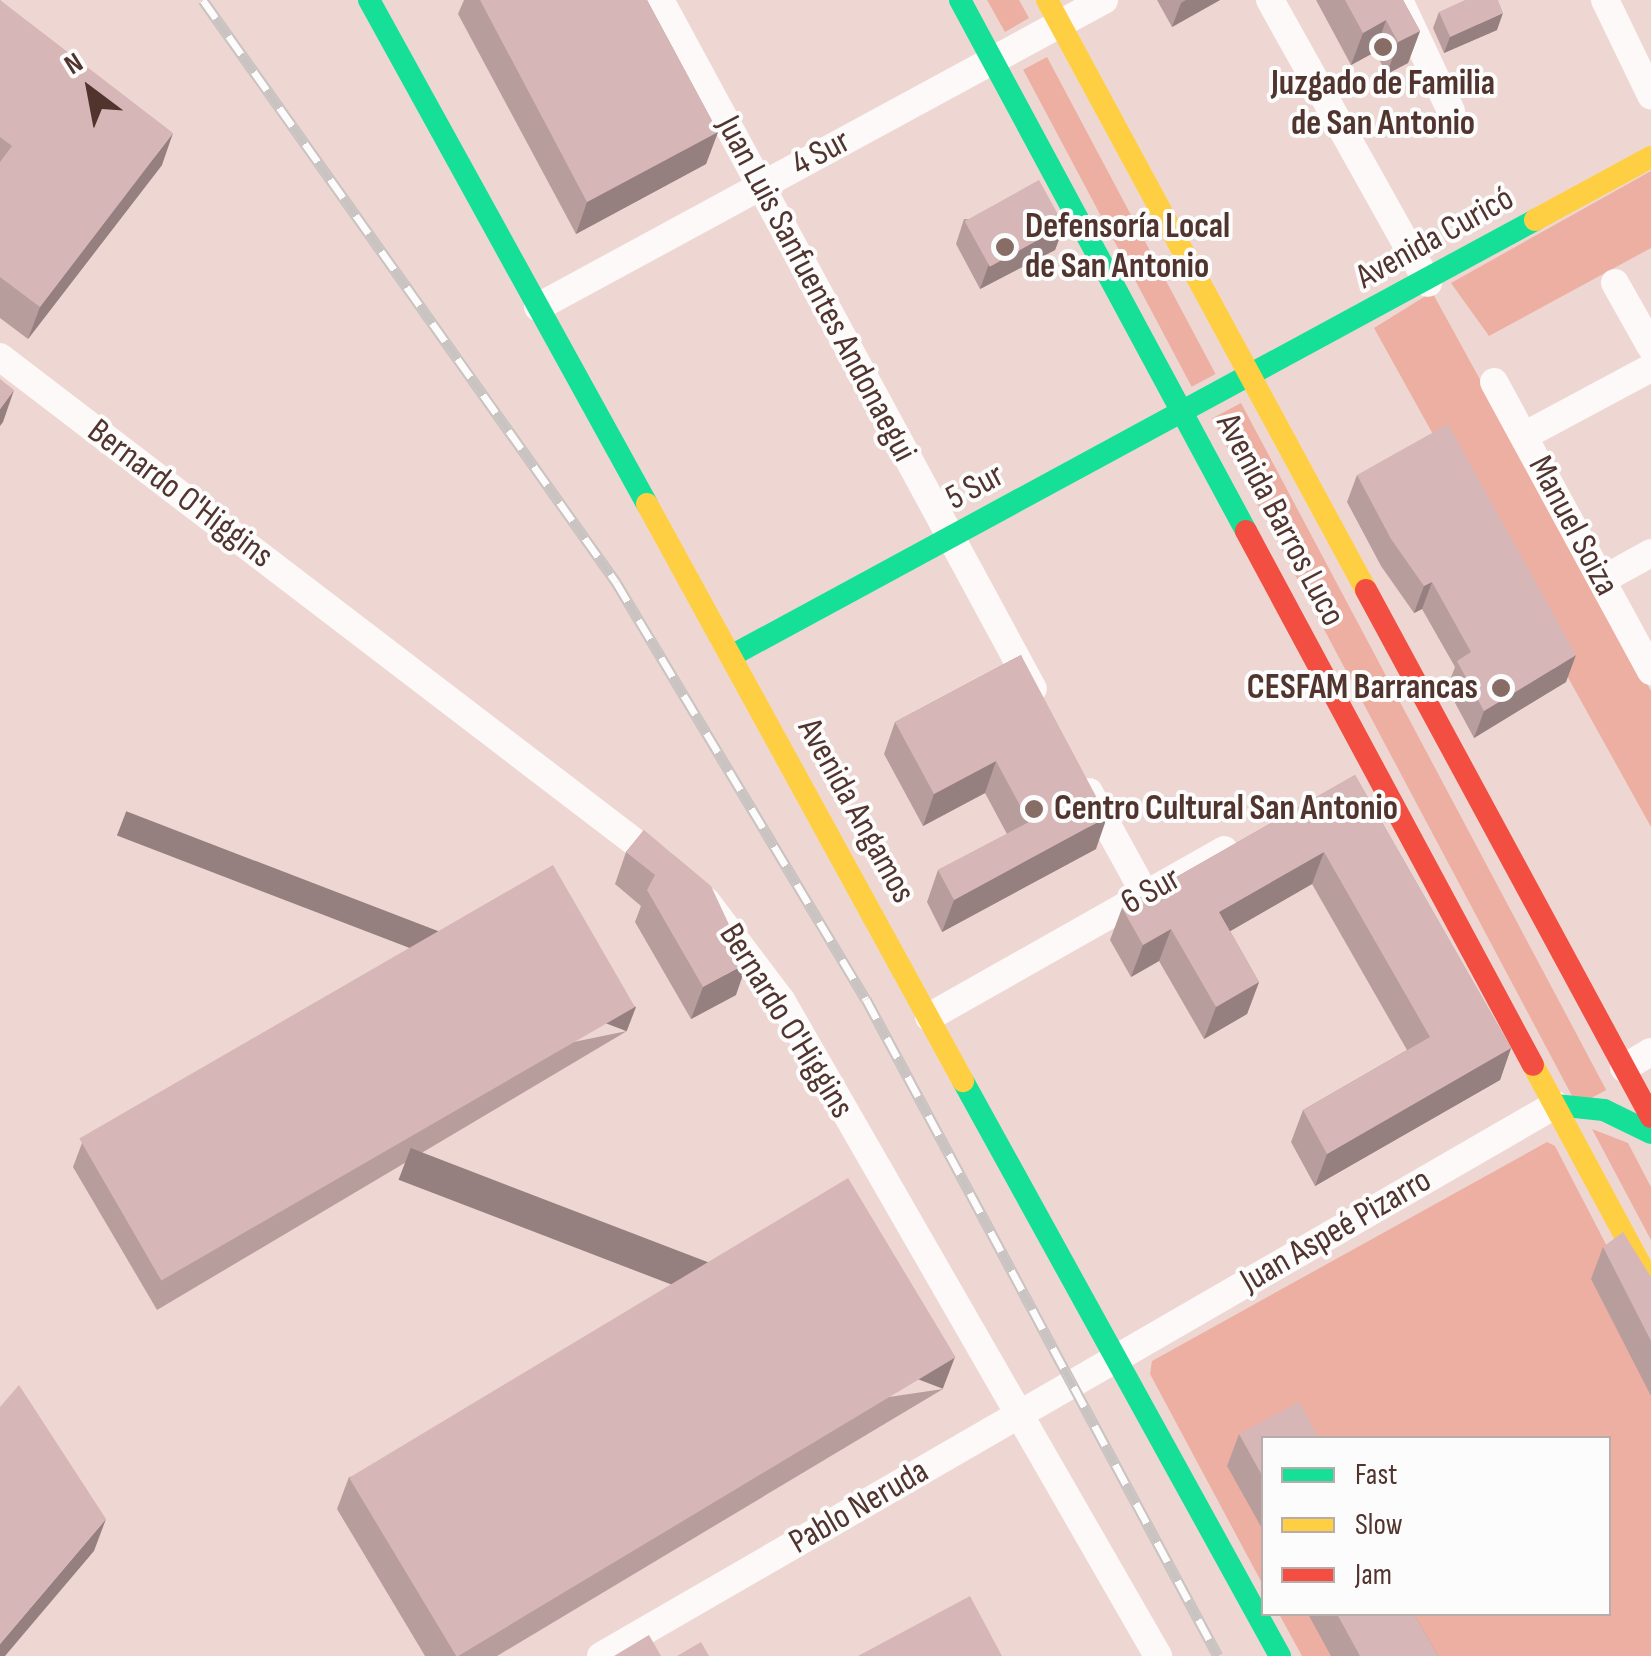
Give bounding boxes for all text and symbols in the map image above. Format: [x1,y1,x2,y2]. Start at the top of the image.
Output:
marker: Juzgado de Familia de San Antonio [1372,36,1394,58]
north arrow [40,40,140,140]
text: N [59,46,89,82]
place label: Juzgado de Familia de San Antonio [1271,63,1495,145]
street label: Juan Luis Sanfuentes Andonaegui [707,109,925,469]
street label: 4 Sur [785,120,857,186]
street label: Avenida Curicó [1349,178,1521,298]
place label: Defensoría Local de San Antonio [1025,206,1230,288]
marker: Defensoría Local de San Antonio [994,236,1016,258]
street label: Avenida Barros Luco [1206,407,1354,633]
street label: Bernardo O'Higgins [79,411,281,577]
street label: Manuel Soiza [1519,449,1627,603]
street label: 5 Sur [939,455,1011,519]
place label: CESFAM Barrancas [1247,667,1478,709]
marker: CESFAM Barrancas [1488,675,1514,701]
street label: Avenida Angamos [788,712,924,910]
place label: Centro Cultural San Antonio [1054,788,1398,830]
marker: Centro Cultural San Antonio [1023,798,1045,820]
street label: 6 Sur [1114,858,1188,924]
street label: Bernardo O'Higgins [710,916,862,1126]
street label: Juan Aspeé Pizarro [1233,1160,1439,1302]
legend [1261,1436,1611,1616]
street label: Pablo Neruda [782,1450,936,1564]
text: Fast [1355,1457,1397,1493]
text: Slow [1355,1507,1403,1543]
text: Jam [1355,1557,1392,1593]

